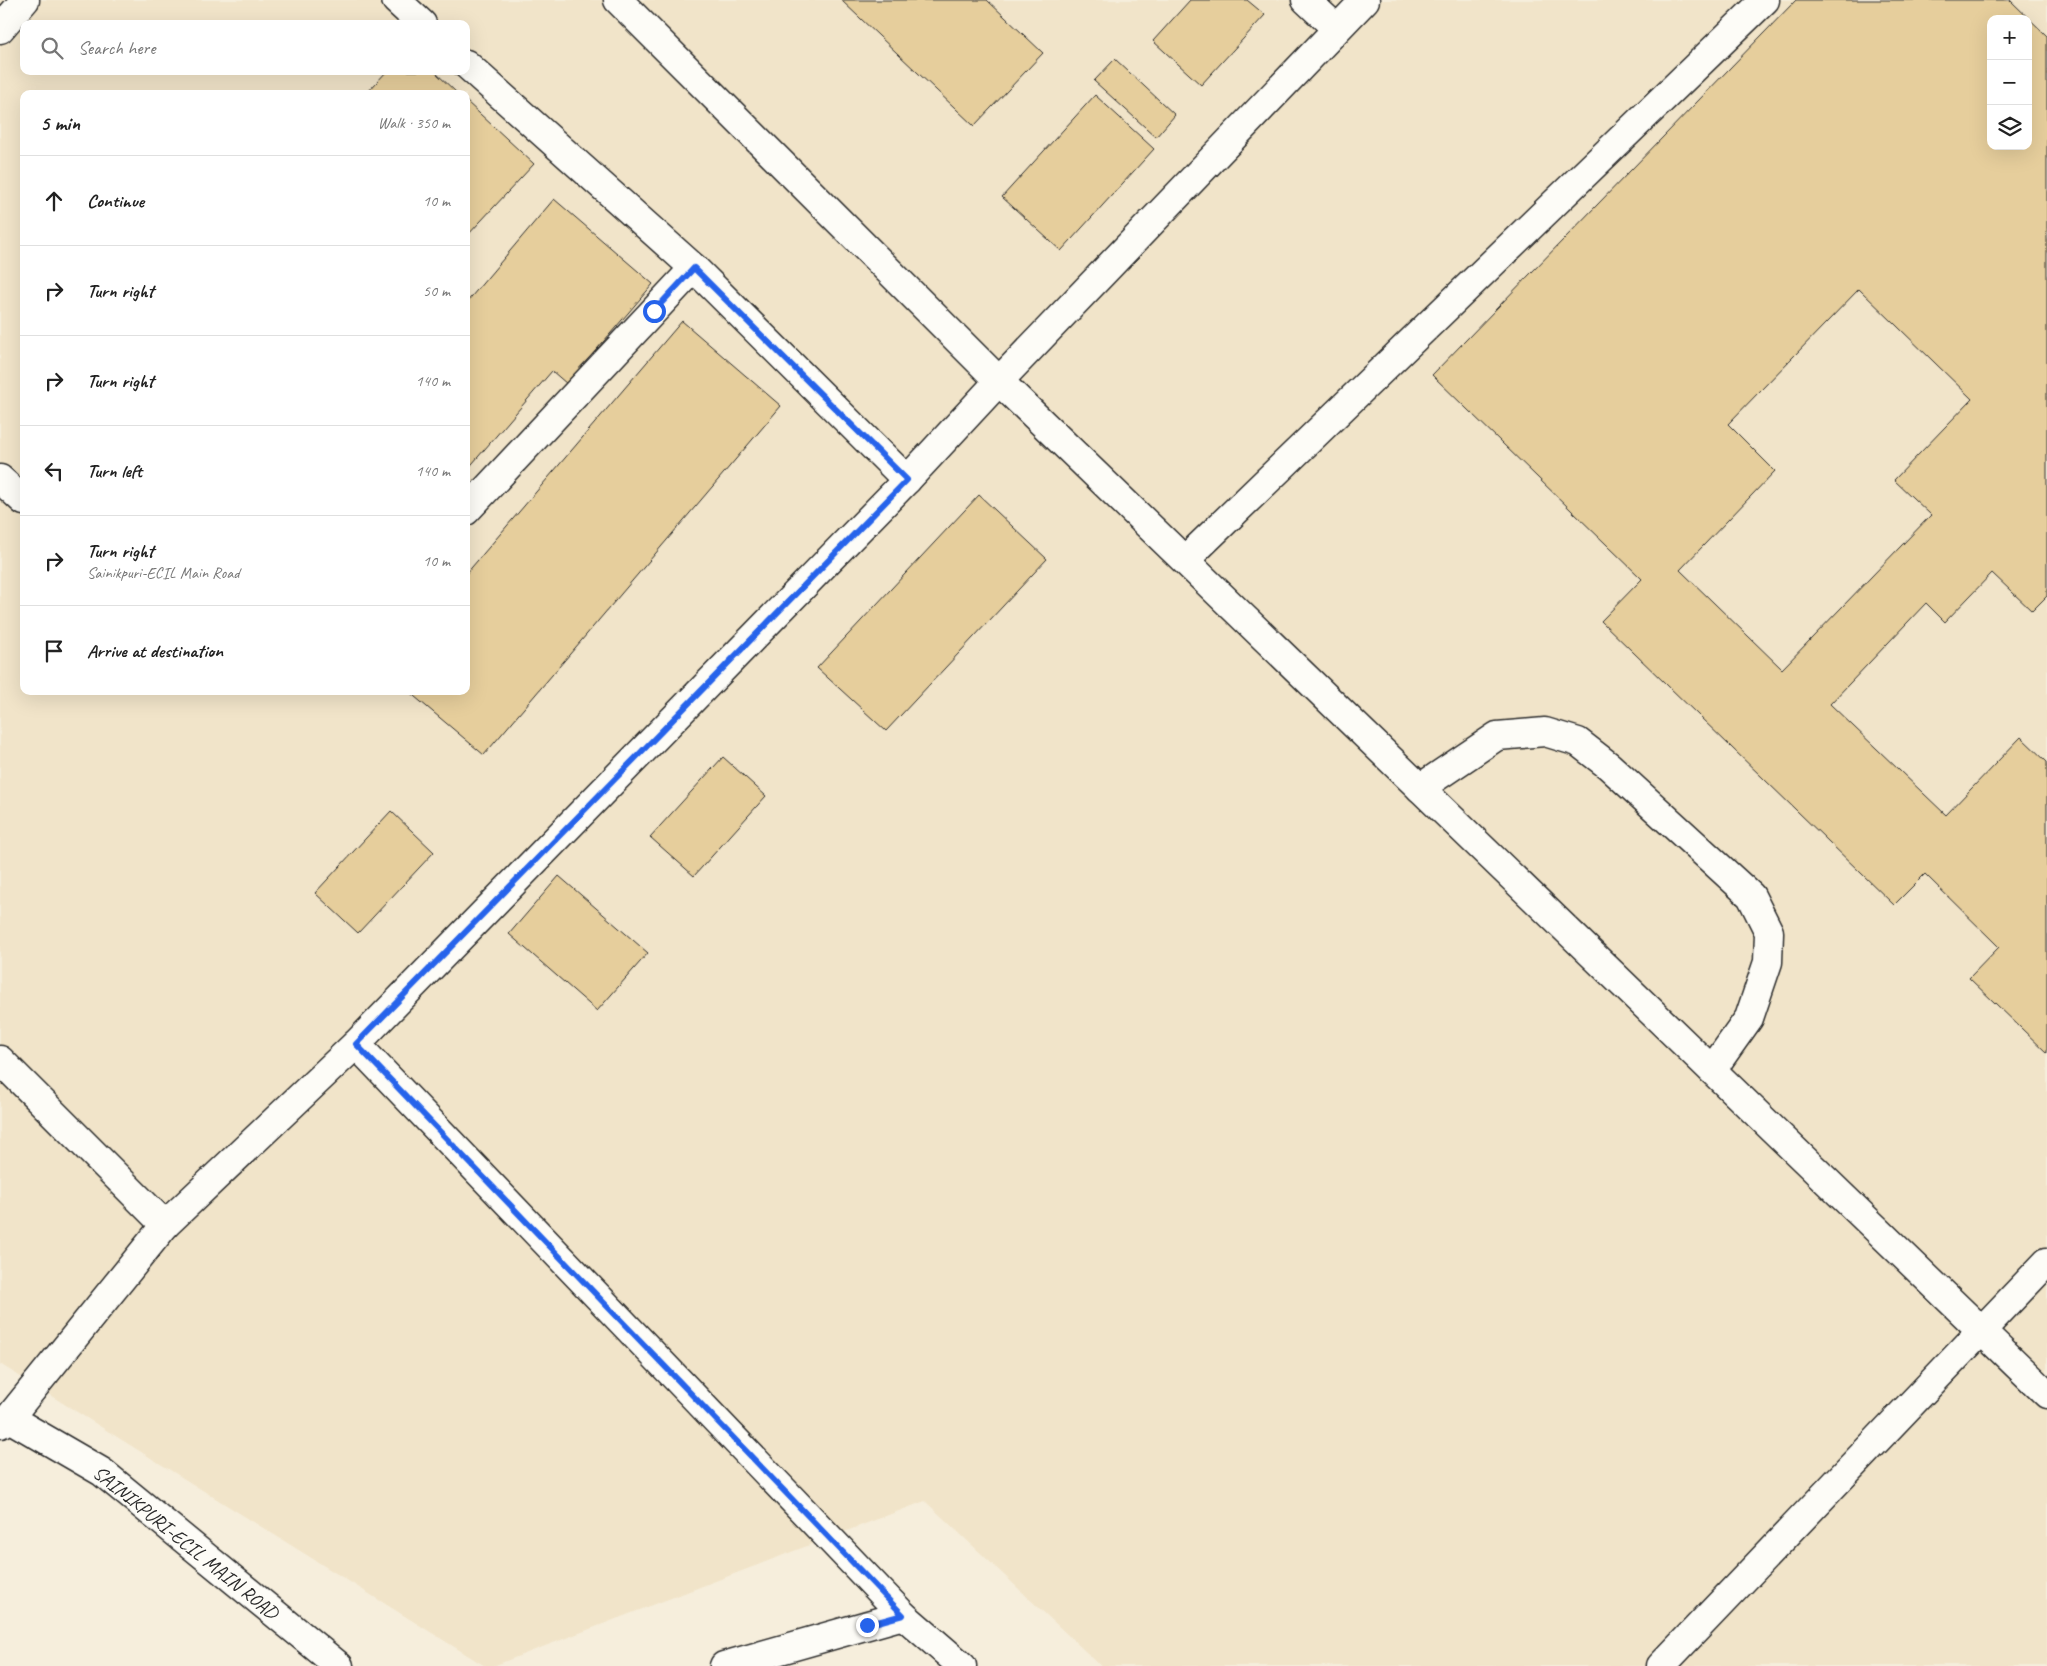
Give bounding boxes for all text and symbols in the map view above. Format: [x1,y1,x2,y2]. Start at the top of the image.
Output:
map controls [1987,15,2032,150]
button: + [1987,15,2032,60]
search box [20,20,470,75]
icon: search [38,34,66,62]
text: Search here [78,36,155,60]
button: − [1987,60,2032,105]
button: layers [1987,105,2032,150]
text: 5 min [40,110,80,136]
text: Walk · 350 m [378,113,450,133]
icon: ahead [40,187,68,215]
text: Continue [87,189,144,213]
text: 10 m [423,191,450,211]
icon: right [40,277,68,305]
text: Turn right [87,279,154,303]
text: 50 m [423,281,450,301]
route start [643,300,666,323]
icon: right [40,367,68,395]
text: Turn right [87,369,154,393]
text: 140 m [416,371,450,391]
icon: left [40,457,68,485]
text: Turn left [87,459,142,483]
text: 140 m [416,461,450,481]
text: Turn right [87,539,154,563]
icon: right [40,547,68,575]
text: 10 m [423,551,450,571]
text: Sainikpuri-ECIL Main Road [87,563,239,583]
icon: arrive [40,637,68,665]
text: Arrive at destination [87,639,223,663]
street label: SAINIKPURI-ECIL MAIN ROAD [88,1460,285,1626]
route end [856,1614,879,1637]

